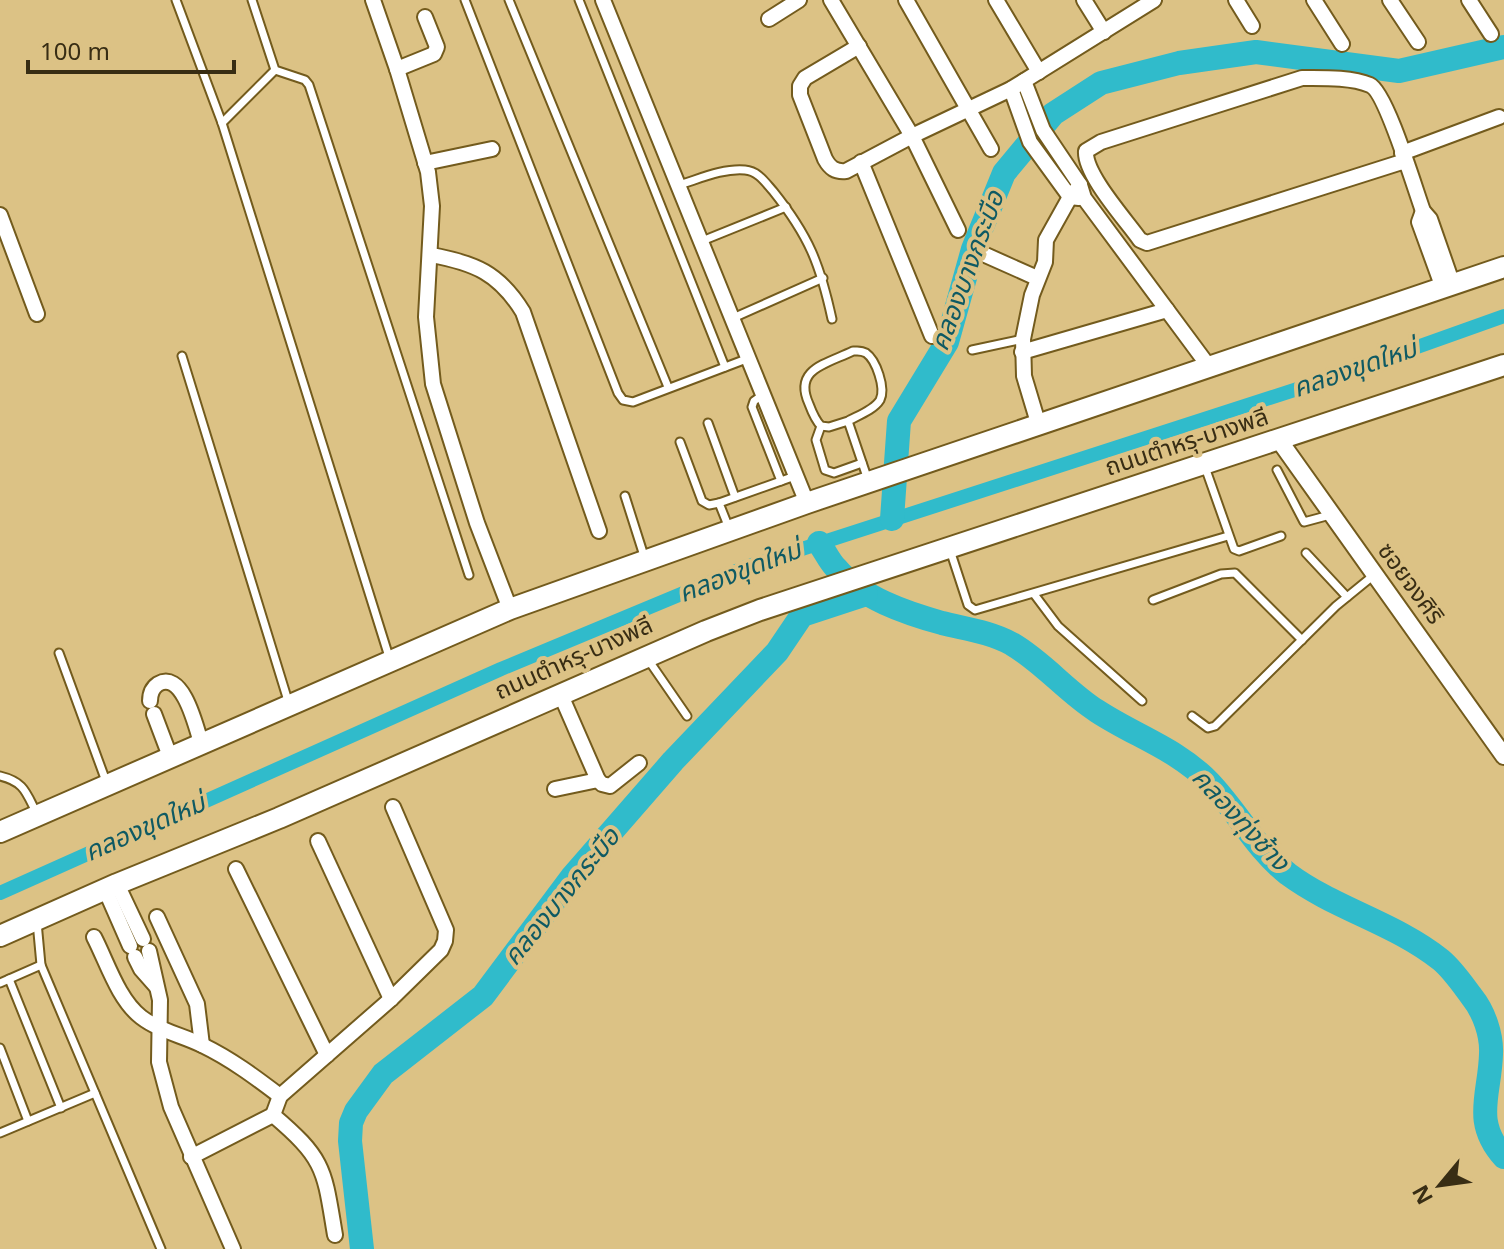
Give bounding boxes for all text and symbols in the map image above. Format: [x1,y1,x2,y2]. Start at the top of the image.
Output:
scale bar [28,24,234,74]
text: 100 m [40,35,110,71]
water label: คลองบางกระบือ [921,184,1016,357]
water label: คลองขุดใหม่ [1288,328,1426,409]
street label: ถนนตำหรุ-บางพลี [1101,400,1273,486]
water label: คลองขุดใหม่ [673,529,811,614]
street label: ซอยจงศิริ [1368,535,1452,633]
street label: ถนนตำหรุ-บางพลี [489,608,659,710]
water label: คลองทุ่งช้าง [1182,759,1299,881]
water label: คลองขุดใหม่ [78,782,216,872]
water label: คลองบางกระบือ [494,818,631,975]
north arrow [1400,1145,1480,1225]
text: N [1405,1178,1443,1210]

